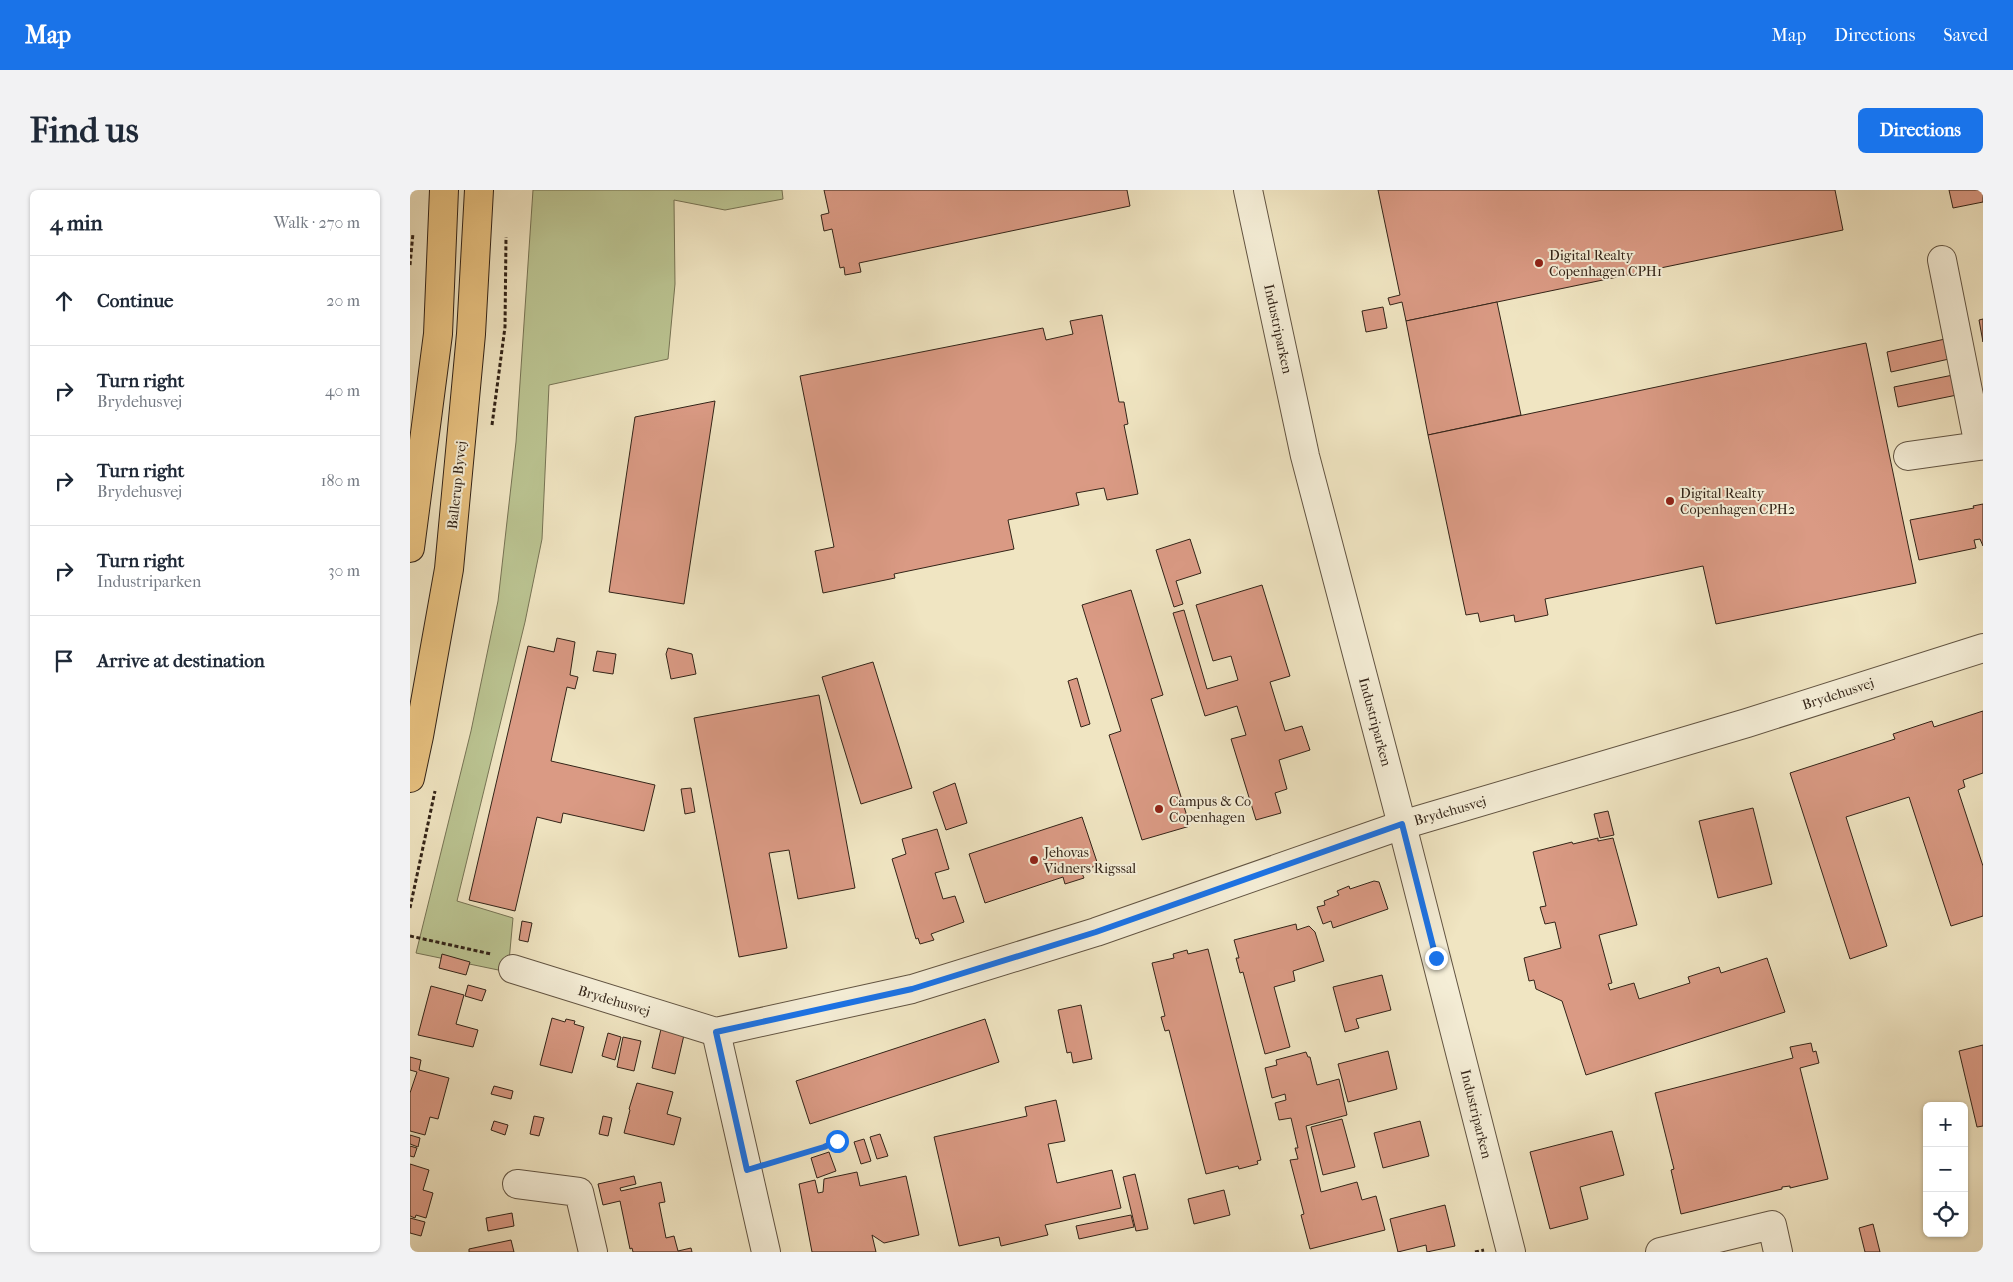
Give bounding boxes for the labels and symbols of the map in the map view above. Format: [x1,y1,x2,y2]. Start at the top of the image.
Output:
place label: Digital Realty Copenhagen CPH1 [1549,247,1662,280]
marker: Digital Realty Copenhagen CPH1 [1533,257,1545,269]
street label: Industriparken [1260,283,1296,375]
street label: Ballerup Byvej [444,440,470,530]
place label: Digital Realty Copenhagen CPH2 [1680,485,1795,518]
marker: Digital Realty Copenhagen CPH2 [1664,495,1676,507]
street label: Brydehusvej [1800,674,1876,714]
street label: Industriparken [1355,676,1395,768]
place label: Campus & Co Copenhagen [1169,793,1251,826]
street label: Brydehusvej [1412,793,1488,829]
marker: Campus & Co Copenhagen [1153,803,1165,815]
place label: Jehovas Vidners Rigssal [1043,844,1136,877]
marker: Jehovas Vidners Rigssal [1028,854,1040,866]
route end [1425,947,1448,970]
street label: Brydehusvej [576,982,652,1020]
street label: Industriparken [1457,1068,1495,1160]
route start [826,1130,849,1153]

